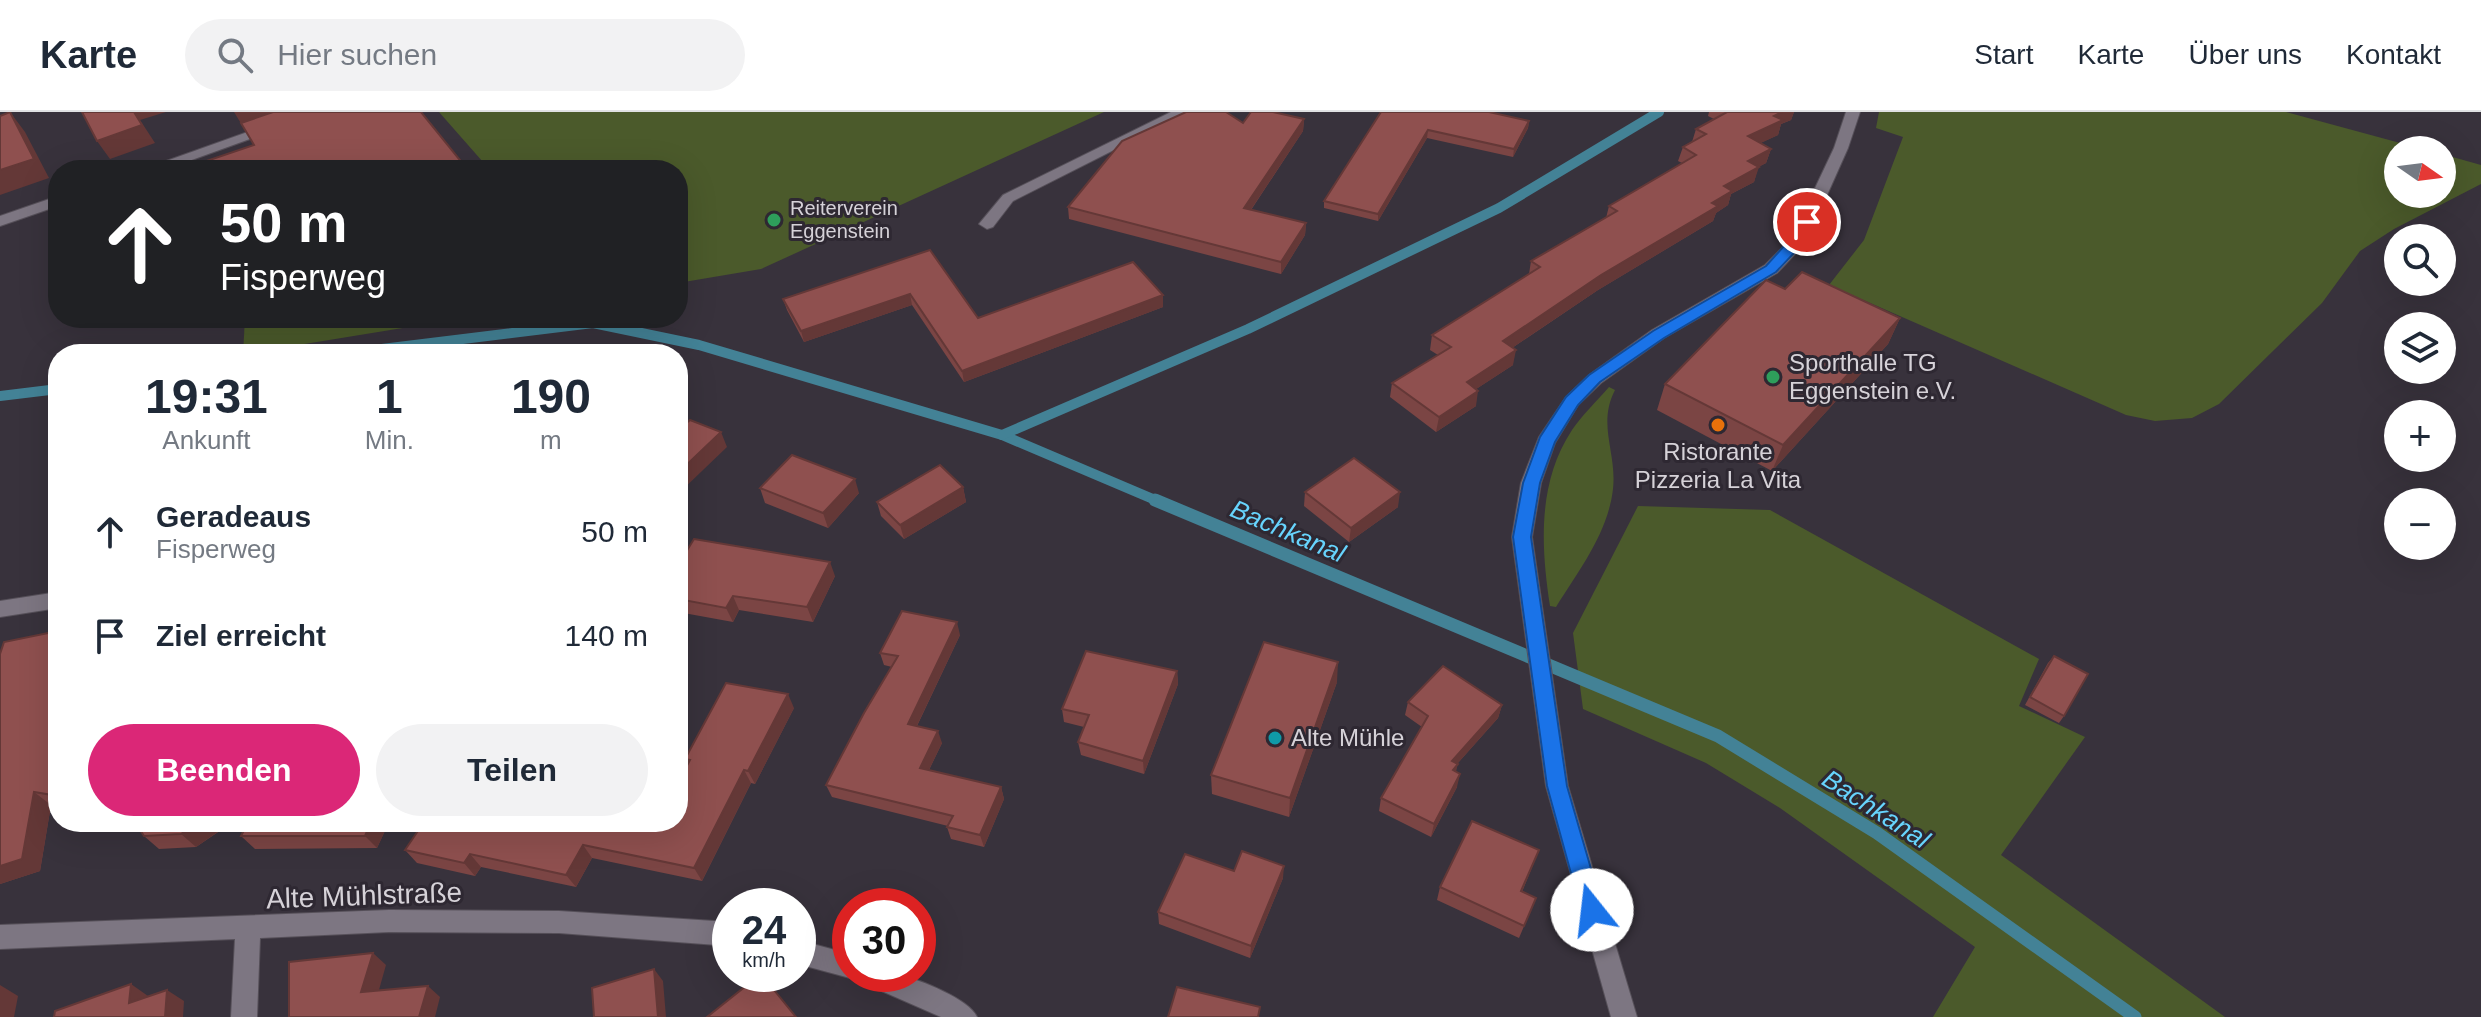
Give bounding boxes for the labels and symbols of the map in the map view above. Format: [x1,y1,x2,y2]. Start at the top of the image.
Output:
north arrow [2384,136,2456,208]
pin [1773,188,1841,256]
place label: Reiterverein Eggenstein [790,197,898,242]
marker: Reiterverein Eggenstein [765,211,783,229]
place label: Sporthalle TG Eggenstein e.V. [1789,349,1956,404]
marker: Sporthalle TG Eggenstein e.V. [1764,368,1782,386]
marker: Ristorante Pizzeria La Vita [1709,416,1727,434]
place label: Ristorante Pizzeria La Vita [1635,438,1802,493]
water label: Bachkanal [1226,493,1351,569]
place label: Alte Mühle [1291,724,1404,751]
marker: Alte Mühle [1266,729,1284,747]
water label: Bachkanal [1817,763,1936,855]
position arrow [1550,868,1634,952]
street label: Alte Mühlstraße [265,877,463,914]
speed limit sign: 30 [832,888,936,992]

